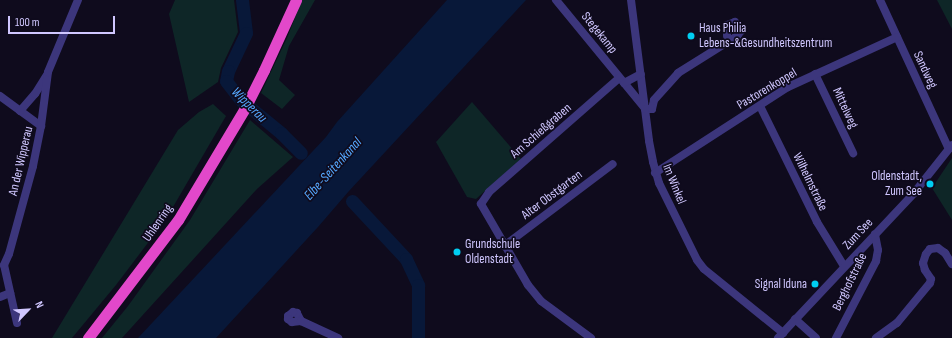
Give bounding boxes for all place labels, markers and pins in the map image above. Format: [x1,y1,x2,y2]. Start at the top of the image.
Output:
place label: Haus Philia Lebens-&Gesundheitszentrum [699,21,832,52]
marker: Haus Philia Lebens-&Gesundheitszentrum [686,31,696,41]
place label: Oldenstadt, Zum See [871,169,922,200]
marker: Oldenstadt, Zum See [925,179,935,189]
place label: Grundschule Oldenstadt [465,237,520,268]
marker: Grundschule Oldenstadt [452,247,462,257]
place label: Signal Iduna [755,276,807,292]
marker: Signal Iduna [810,279,820,289]

